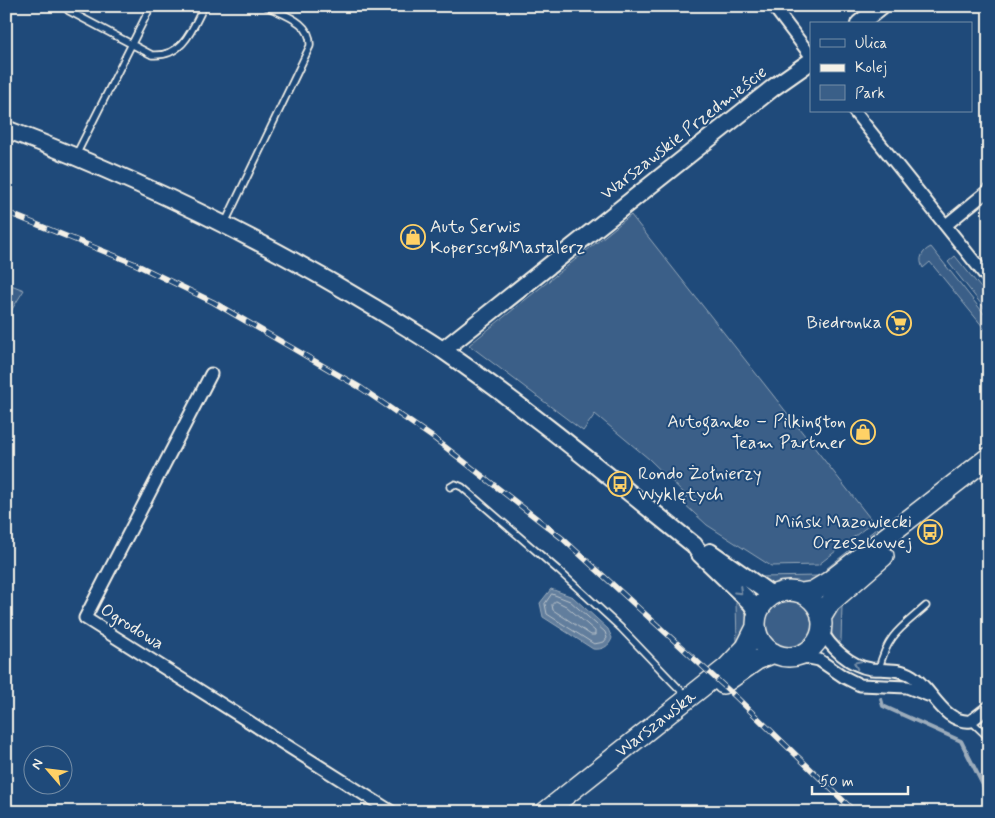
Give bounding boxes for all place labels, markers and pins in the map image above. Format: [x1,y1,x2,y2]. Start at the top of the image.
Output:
place label: Auto Serwis Koperscy&Mastalerz [430,215,585,260]
shop icon: Auto Serwis Koperscy&Mastalerz [400,224,426,250]
supermarket icon: Biedronka [886,310,912,336]
place label: Biedronka [807,311,882,335]
place label: Autoganko – Pilkington Team Partner [667,410,846,455]
shop icon: Autoganko – Pilkington Team Partner [850,419,876,445]
place label: Rondo Żołnierzy Wyklętych [638,462,762,507]
bus stop icon: Rondo Żołnierzy Wyklętych [607,471,633,497]
place label: Mińsk Mazowiecki Orzeszkowej [775,510,912,555]
bus stop icon: Mińsk Mazowiecki Orzeszkowej [917,519,943,545]

